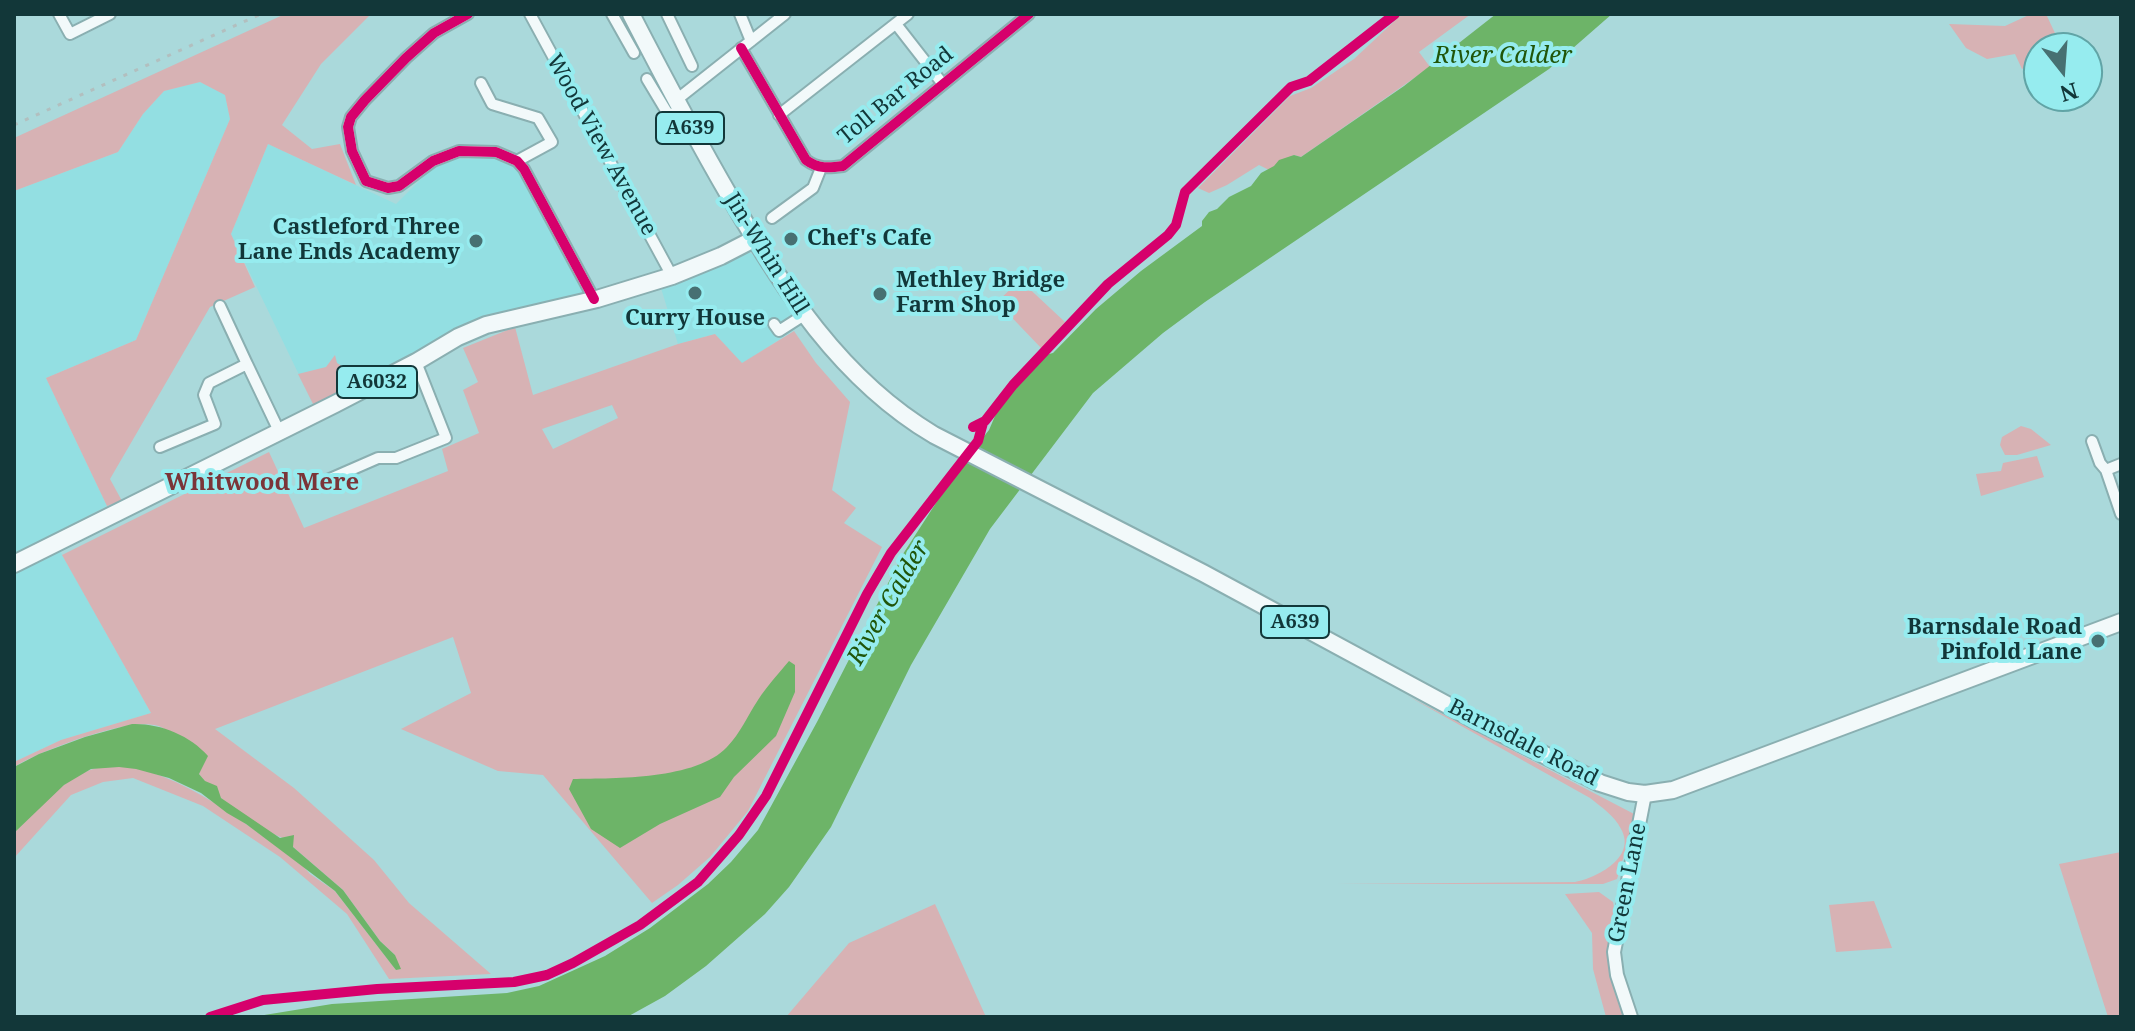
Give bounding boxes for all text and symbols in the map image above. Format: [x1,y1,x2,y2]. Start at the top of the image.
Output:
north arrow [2023,32,2103,112]
street label: Toll Bar Road [833,42,959,150]
water label: River Calder [1434,42,1572,70]
street label: Wood View Avenue [540,50,662,240]
text: N [2057,76,2082,110]
road number: A639 [656,112,724,144]
street label: Jin-Whin Hill [718,188,814,320]
place label: Castleford Three Lane Ends Academy [238,215,460,266]
place label: Chef's Cafe [807,226,932,252]
marker: Chef's Cafe [782,230,800,248]
marker: Castleford Three Lane Ends Academy [467,232,485,250]
place label: Methley Bridge Farm Shop [896,268,1065,320]
marker: Curry House [686,284,704,302]
marker: Methley Bridge Farm Shop [871,285,889,303]
place label: Curry House [625,306,765,332]
road number: A6032 [337,366,417,398]
district label: Whitwood Mere [165,469,359,497]
water label: River Calder [842,536,936,670]
road number: A639 [1261,606,1329,638]
place label: Barnsdale Road Pinfold Lane [1907,615,2082,666]
marker: Barnsdale Road Pinfold Lane [2089,632,2107,650]
street label: Barnsdale Road [1444,694,1602,792]
street label: Green Lane [1603,821,1653,945]

